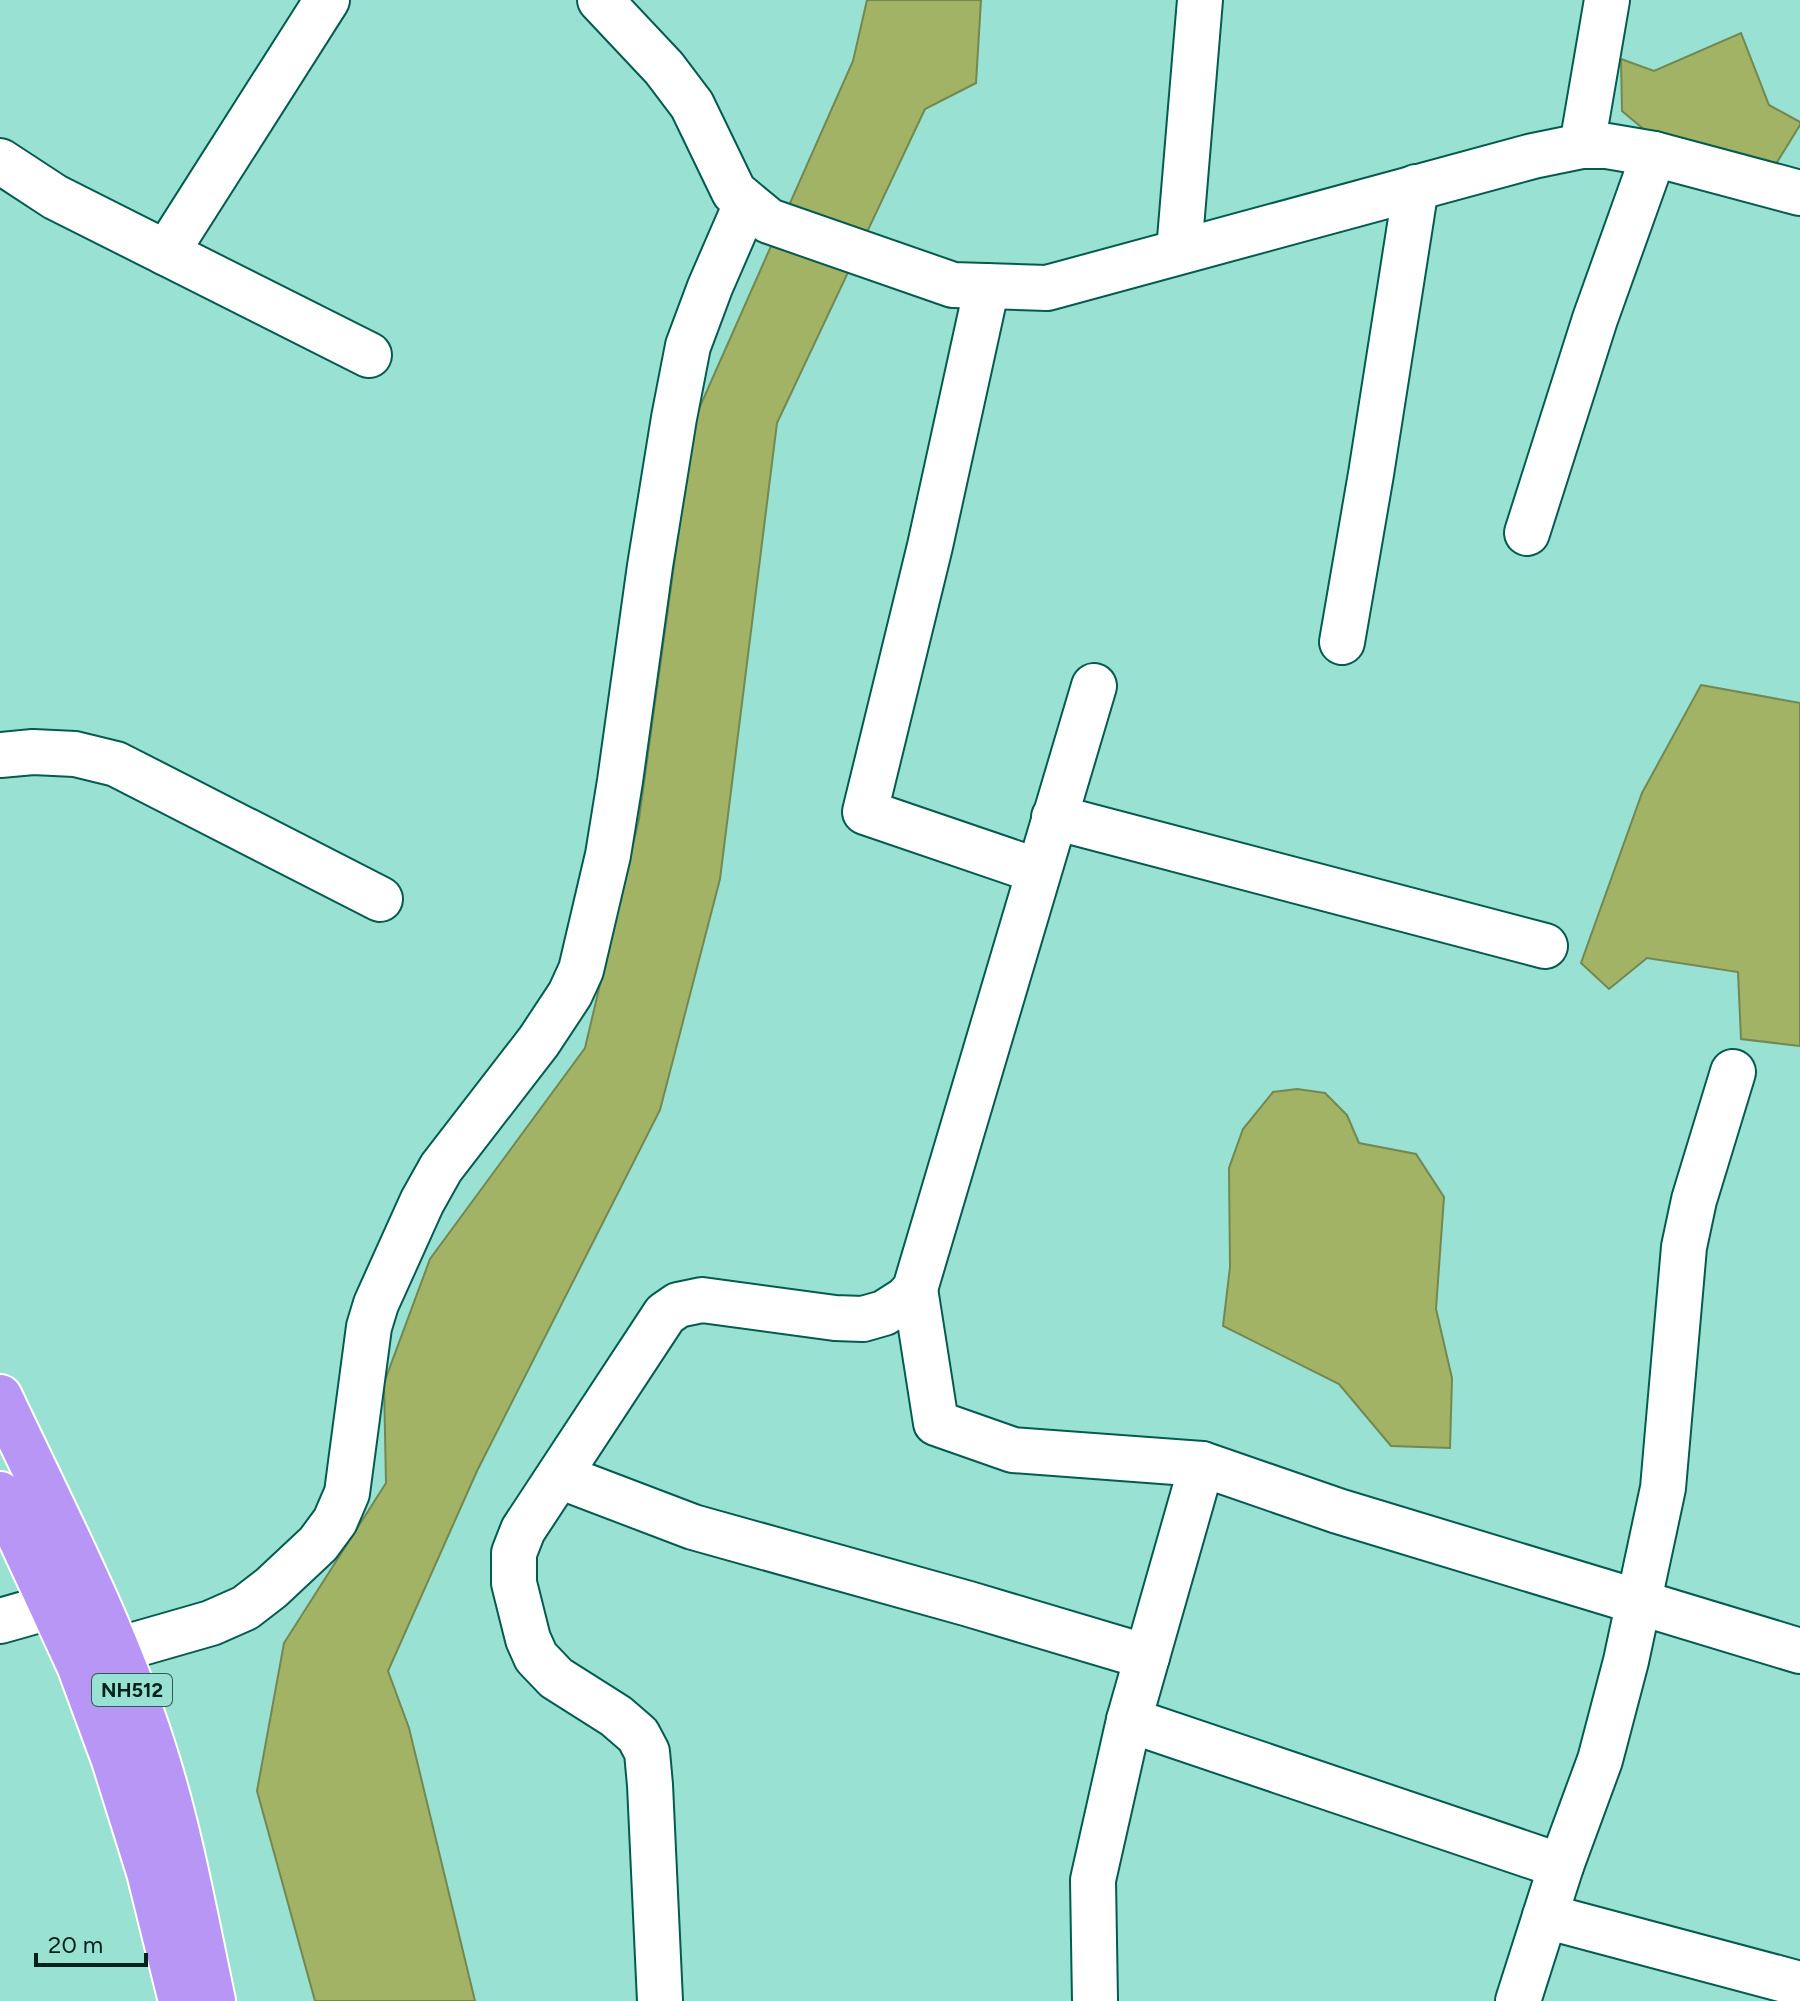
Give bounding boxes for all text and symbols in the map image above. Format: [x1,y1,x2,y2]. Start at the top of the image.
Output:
road number: NH512 [92,1674,172,1706]
scale bar [36,1917,146,1967]
text: 20 m [48,1930,103,1959]

